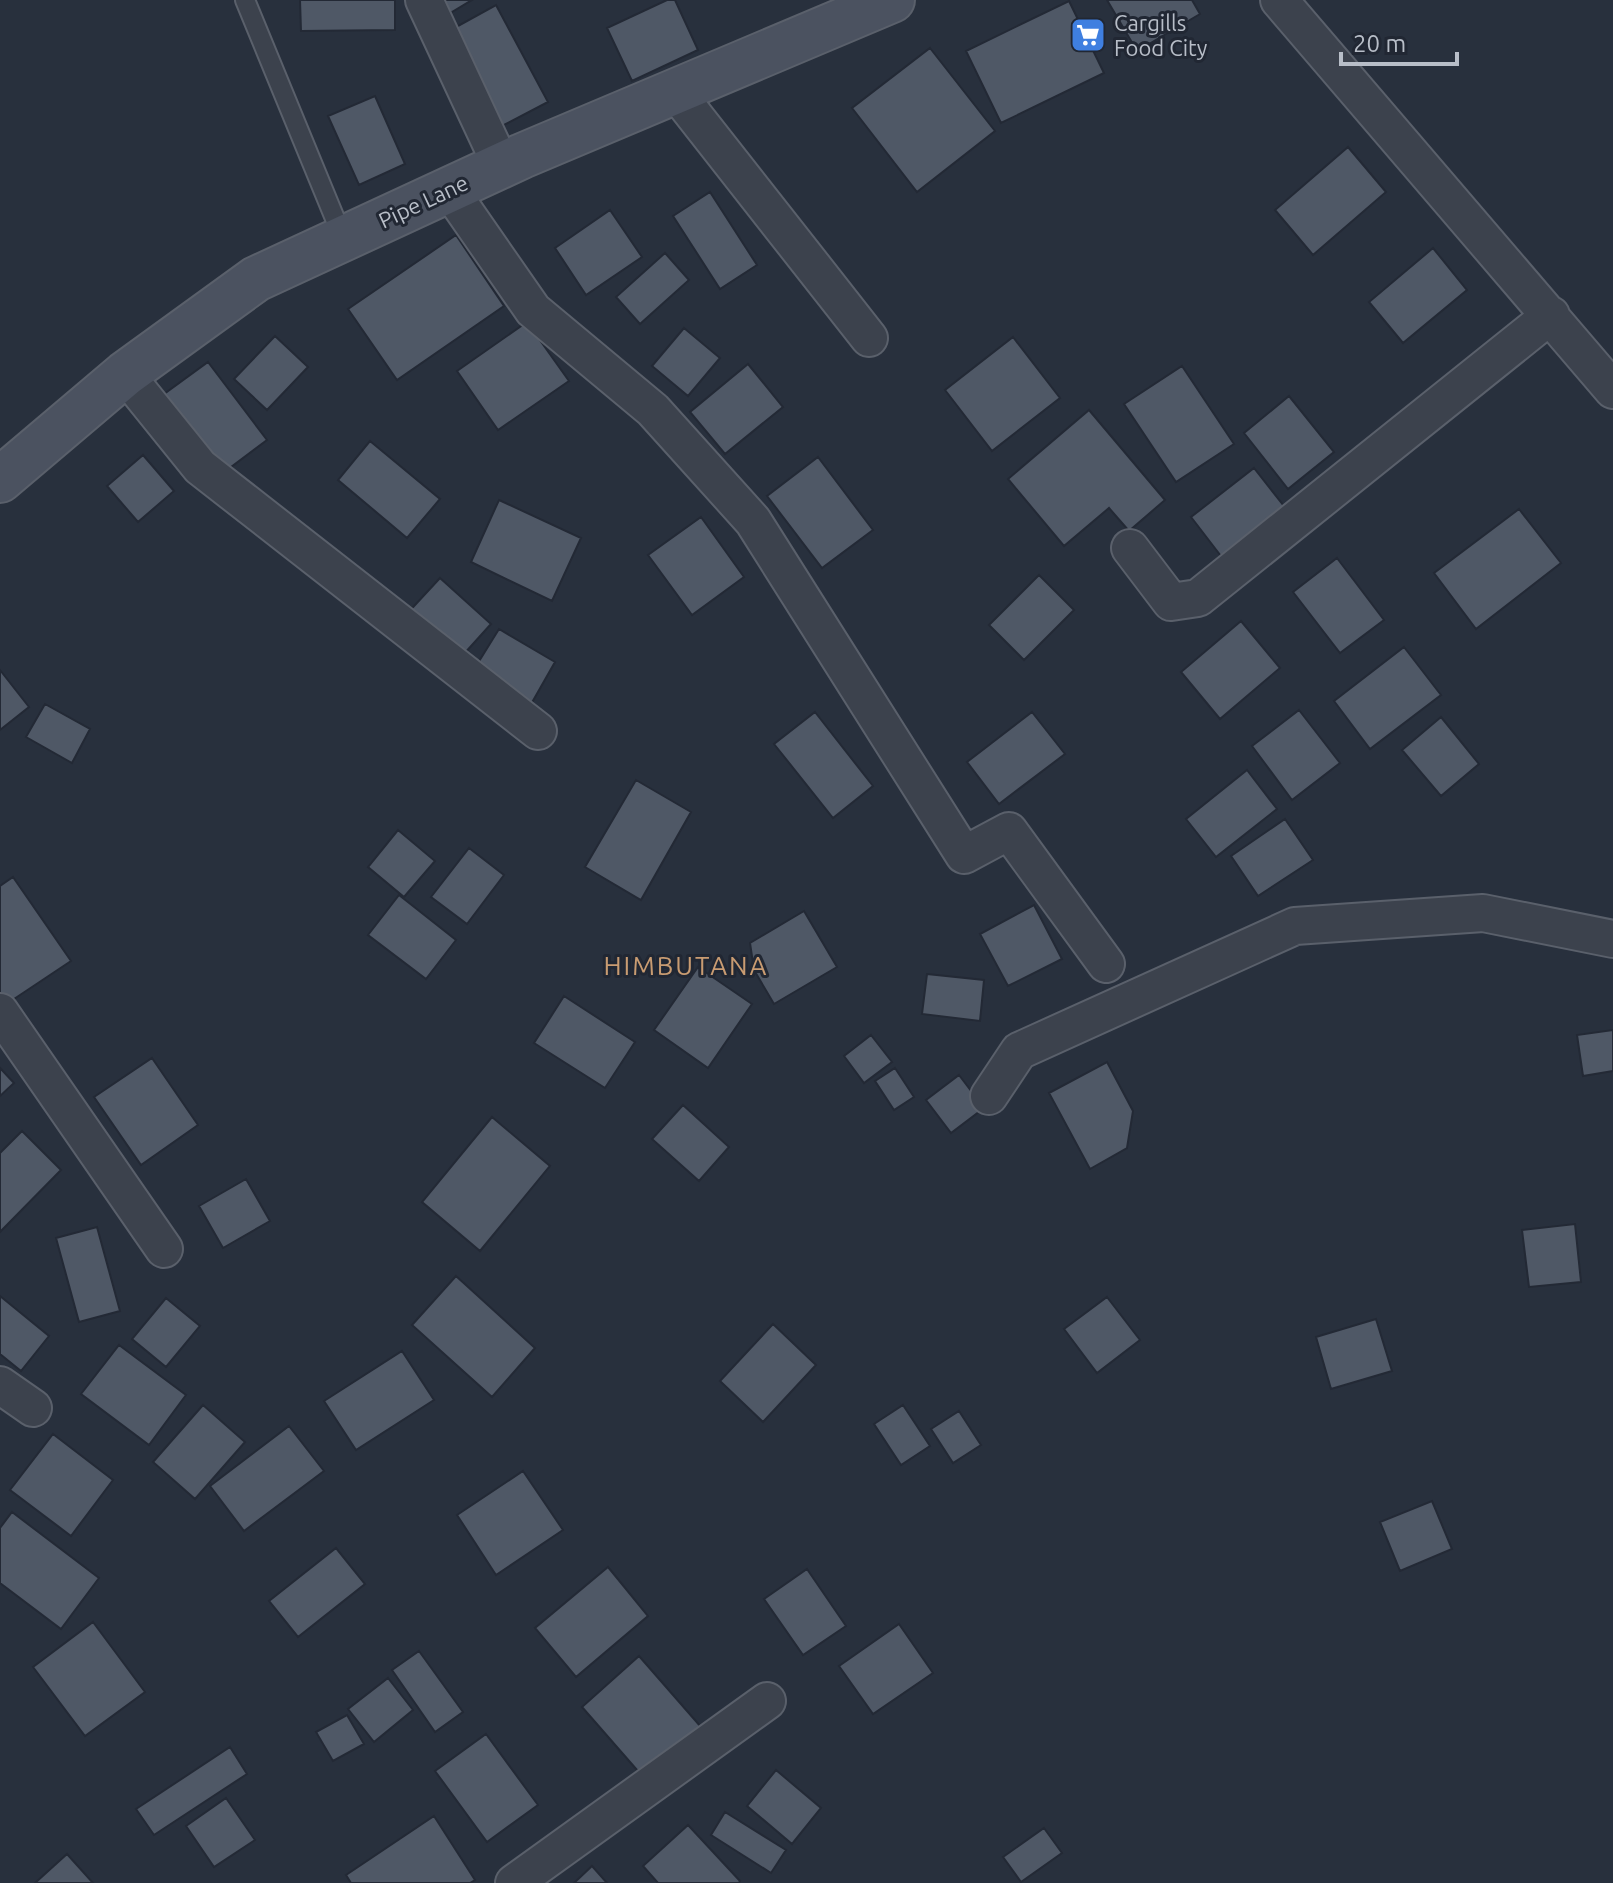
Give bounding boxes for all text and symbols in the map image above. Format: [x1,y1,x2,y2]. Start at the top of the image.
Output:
place label: Cargills Food City [1114,10,1208,60]
supermarket icon: Cargills Food City [1069,16,1107,54]
scale bar [1341,16,1457,66]
text: 20 m [1353,30,1406,57]
street label: Pipe Lane [374,169,472,233]
district label: HIMBUTANA [603,951,769,980]

